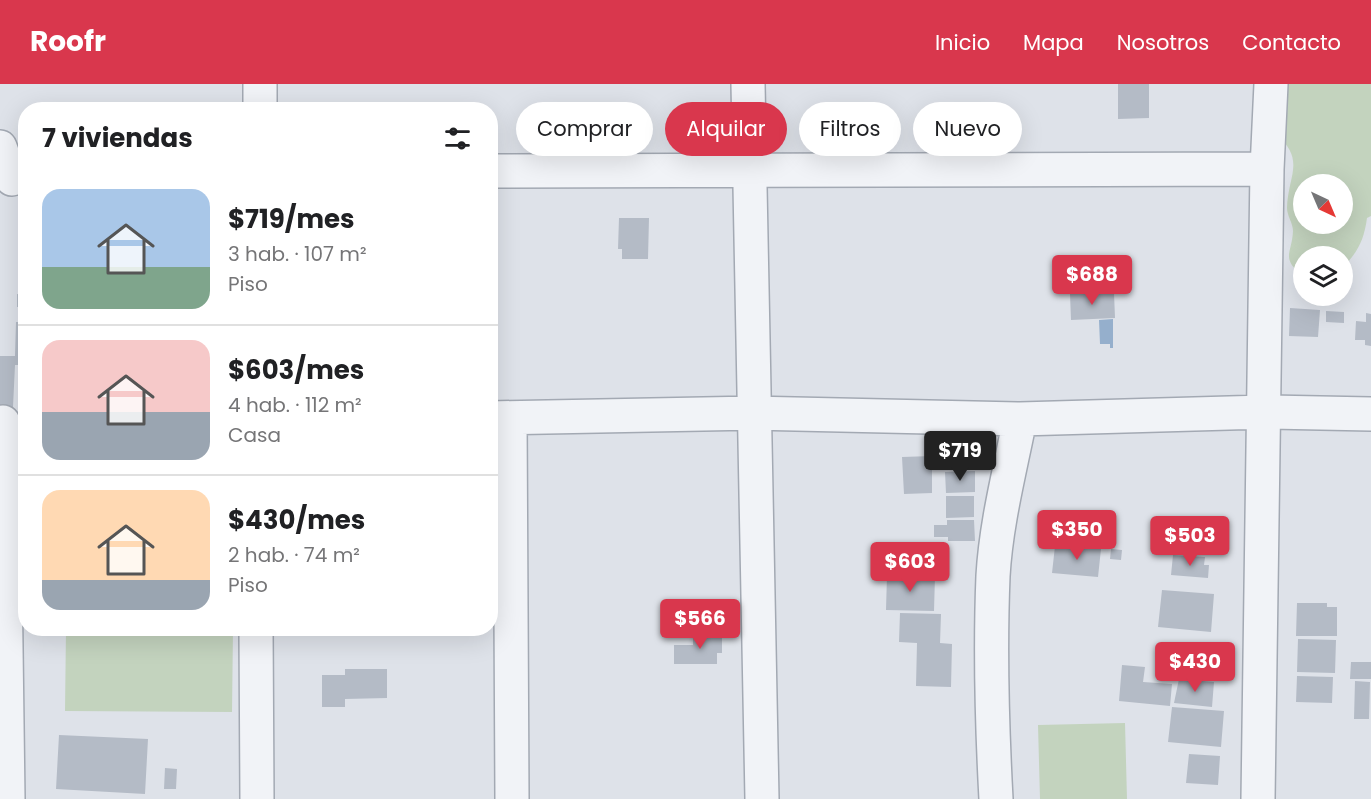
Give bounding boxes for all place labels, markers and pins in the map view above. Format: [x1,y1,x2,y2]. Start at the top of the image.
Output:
pin: $688 [1056,255,1128,306]
pin: $719 [924,431,996,482]
pin: $350 [1041,510,1113,561]
pin: $503 [1154,516,1226,567]
pin: $603 [874,542,946,593]
pin: $566 [664,599,736,650]
pin: $430 [1159,642,1231,693]

